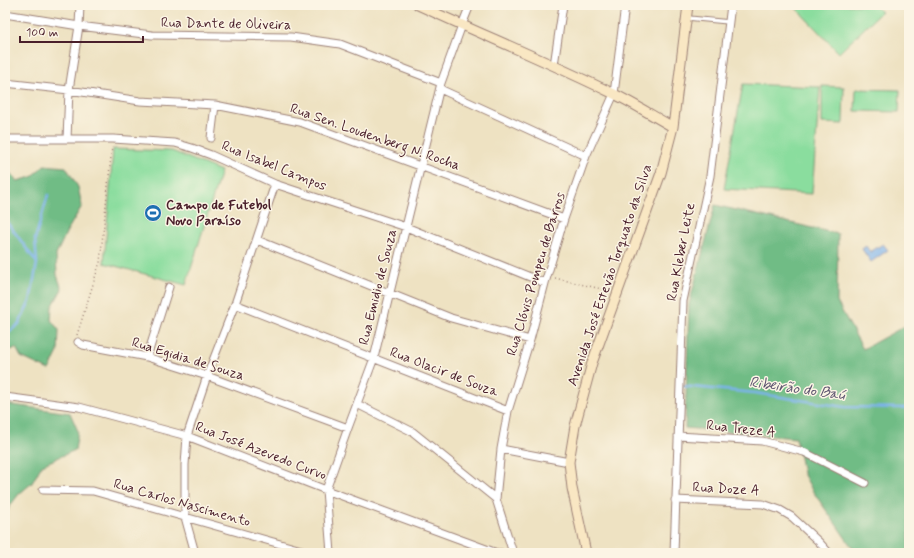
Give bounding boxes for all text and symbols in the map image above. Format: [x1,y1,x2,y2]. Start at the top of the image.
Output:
street label: Rua Dante de Oliveira [161,14,291,34]
scale bar [20,18,143,44]
text: 100 m [26,25,58,41]
street label: Rua Sen. Loudenberg N. Rocha [287,99,462,176]
street label: Rua Isabel Campos [219,137,329,195]
street label: Avenida José Estevão Torquato da Silva [563,162,657,388]
street label: Rua Clóvis Pompeu de Barros [503,190,569,358]
place label: Campo de Futebol Novo Paraíso [166,196,272,230]
street label: Rua Kleber Leite [663,201,699,303]
sports icon: Campo de Futebol Novo Paraíso [143,203,163,223]
street label: Rua Emidio de Souza [355,227,401,347]
street label: Rua Egidia de Souza [130,333,246,385]
street label: Rua Olacir de Souza [387,343,501,401]
water label: Ribeirão do Baú [748,372,847,406]
street label: Rua Treze A [705,416,777,442]
street label: Rua José Azevedo Curvo [193,418,329,484]
street label: Rua Carlos Nascimento [111,475,253,531]
street label: Rua Doze A [692,478,760,500]

